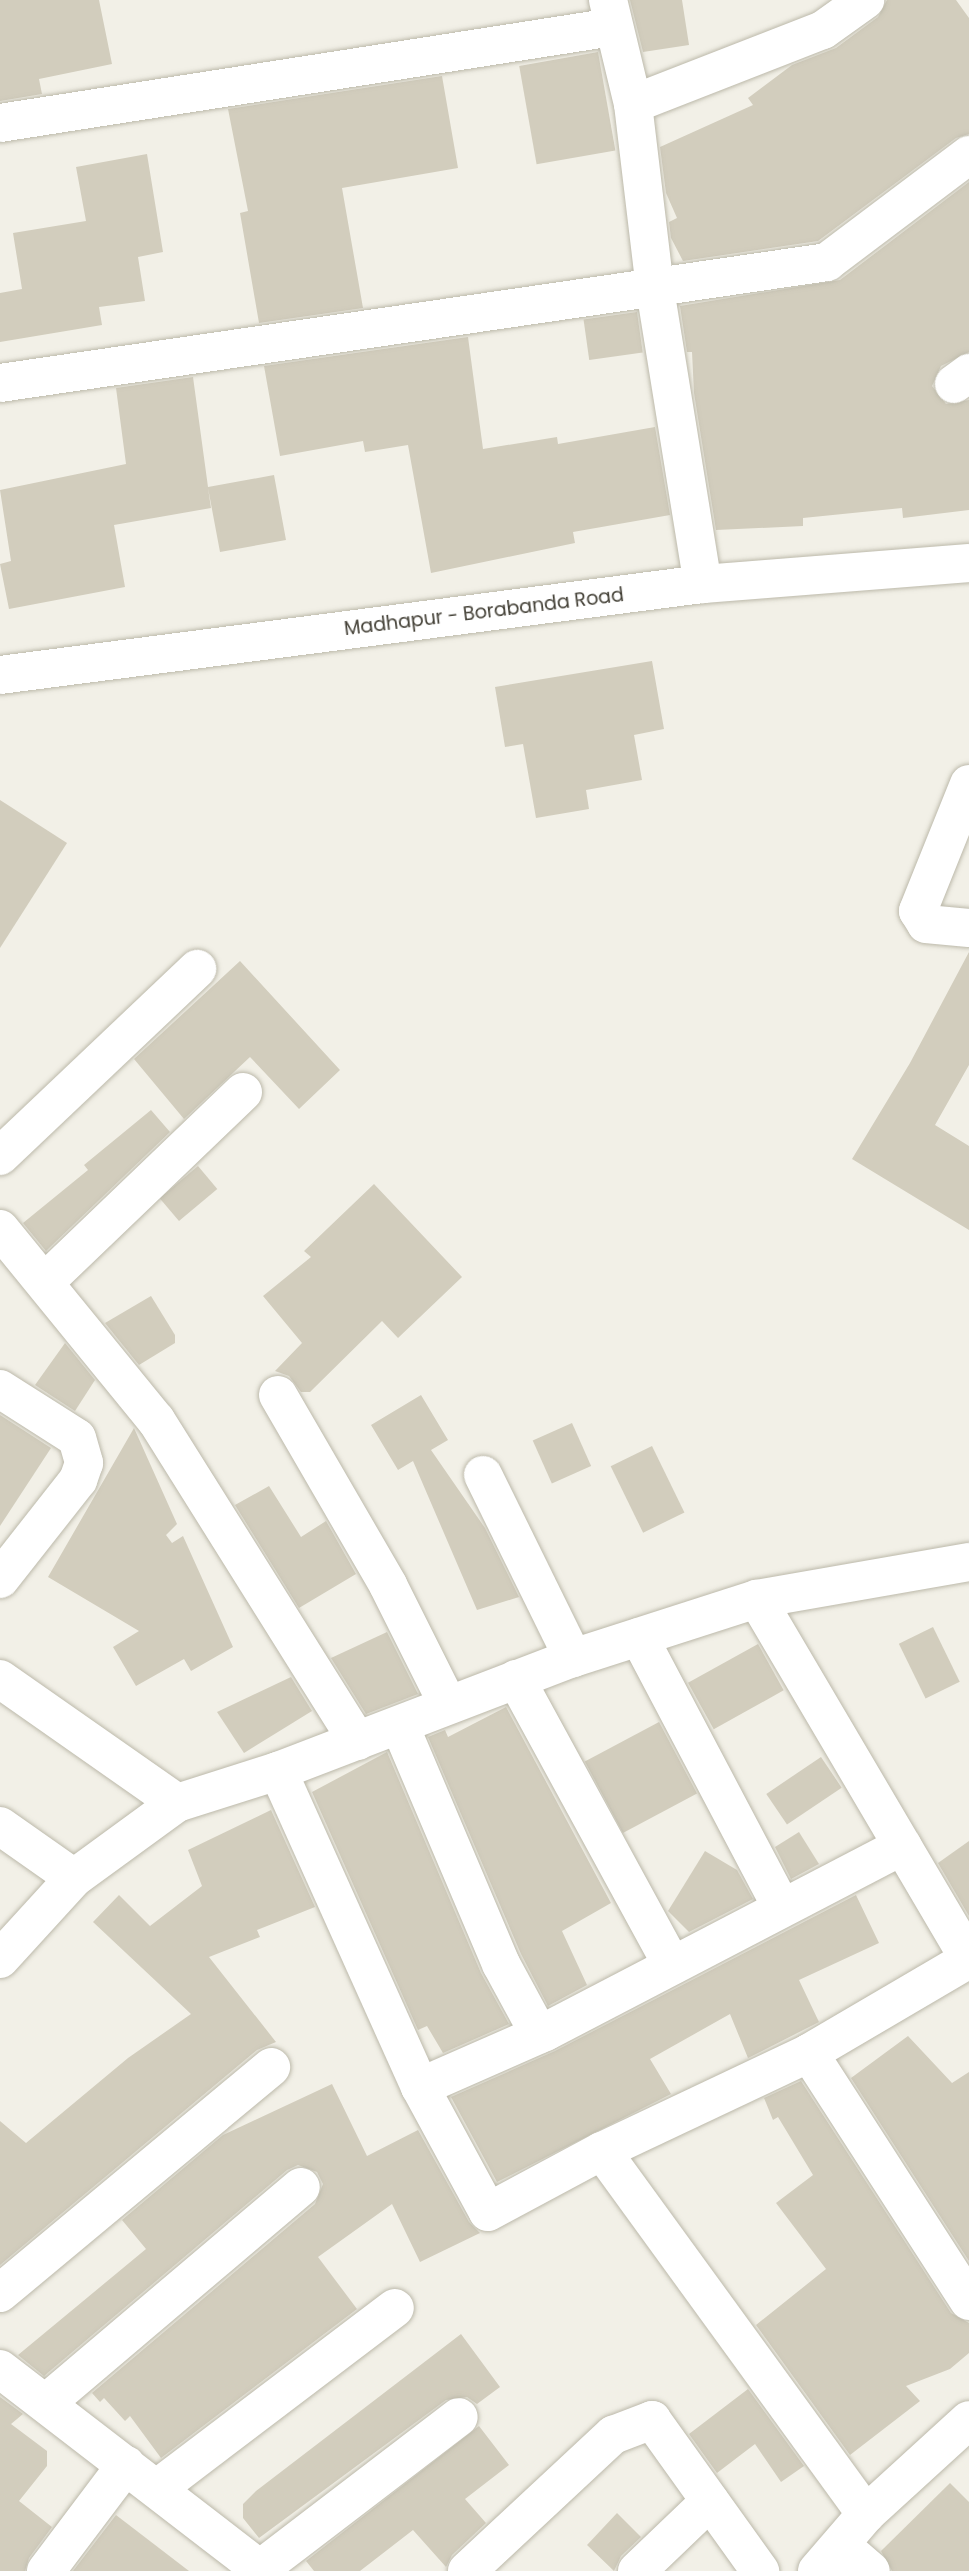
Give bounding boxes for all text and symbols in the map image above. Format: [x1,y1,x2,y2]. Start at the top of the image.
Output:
street label: Madhapur - Borabanda Road [343,584,625,640]

